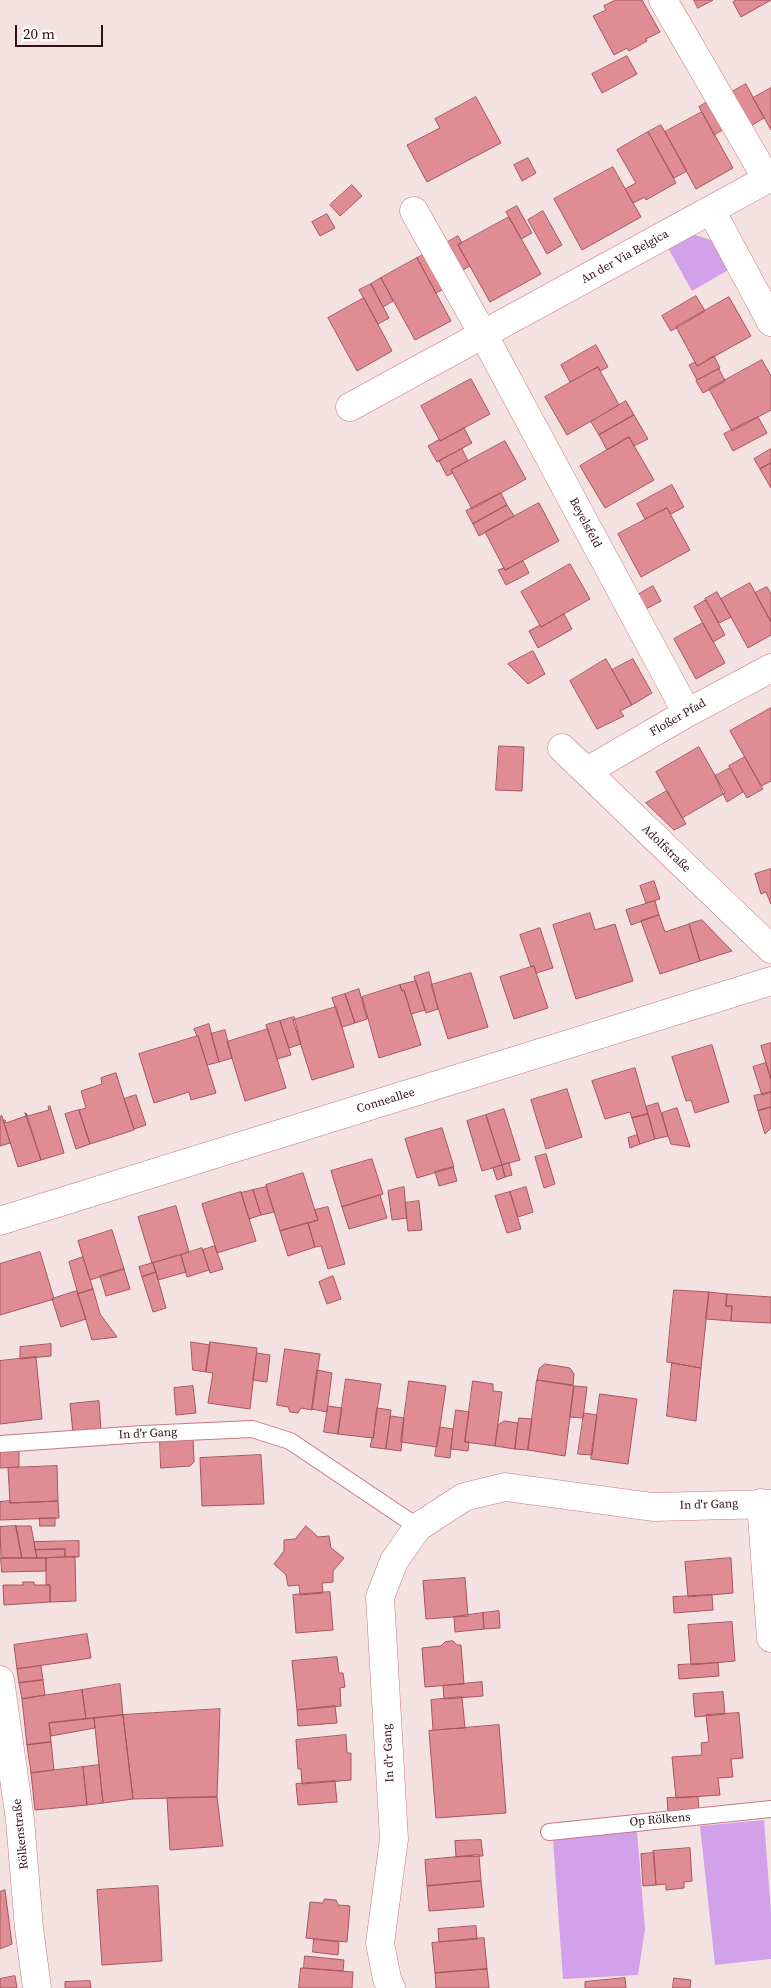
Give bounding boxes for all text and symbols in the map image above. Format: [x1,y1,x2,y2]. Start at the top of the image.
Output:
scale bar [18,15,105,47]
text: 20 m [23,23,55,44]
street label: An der Via Belgica [579,227,671,287]
street label: Beyelsfeld [566,496,604,550]
street label: Floßer Pfad [647,696,709,740]
street label: Adolfstraße [639,822,693,876]
street label: Conneallee [355,1085,417,1117]
street label: In d'r Gang [118,1425,178,1443]
street label: In d'r Gang [679,1497,739,1513]
street label: In d'r Gang [380,1723,398,1783]
street label: Rölkenstraße [10,1798,32,1870]
street label: Op Rölkens [629,1810,691,1830]

